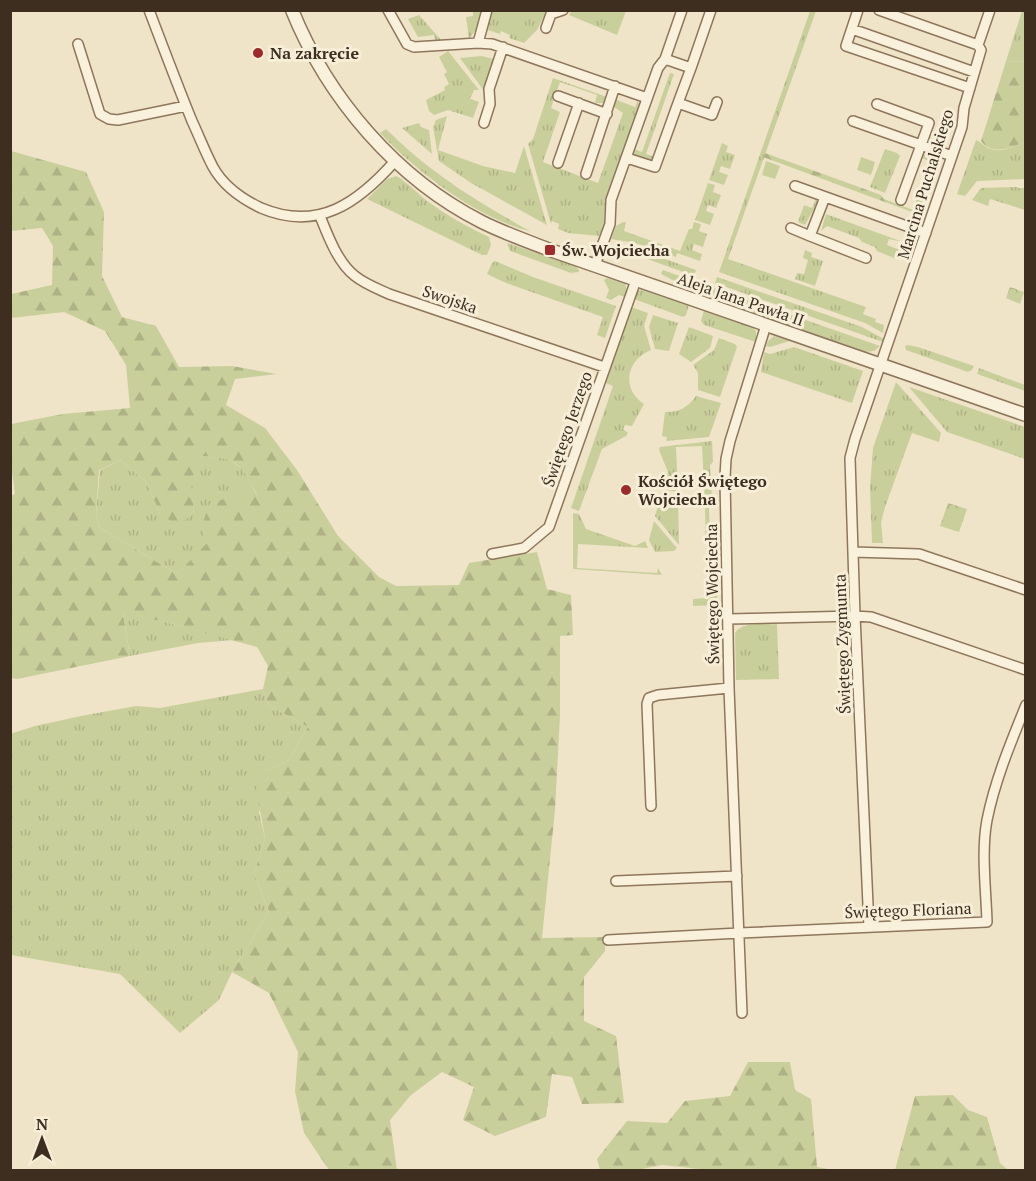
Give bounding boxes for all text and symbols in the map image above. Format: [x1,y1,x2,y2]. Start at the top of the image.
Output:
place label: Na zakręcie [270,42,359,64]
marker: Na zakręcie [251,46,265,60]
street label: Marcina Puchalskiego [892,106,958,262]
place label: Św. Wojciecha [562,239,670,261]
marker: Św. Wojciecha [543,243,557,257]
street label: Aleja Jana Pawła II [675,267,807,331]
street label: Swojska [420,279,480,319]
street label: Świętego Jerzego [537,368,597,490]
place label: Kościół Świętego Wojciecha [638,470,767,510]
marker: Kościół Świętego Wojciecha [619,483,633,497]
street label: Świętego Wojciecha [700,523,724,665]
street label: Świętego Zygmunta [829,574,855,714]
street label: Świętego Floriana [844,897,972,923]
north arrow [12,1109,72,1169]
text: N [36,1113,48,1135]

